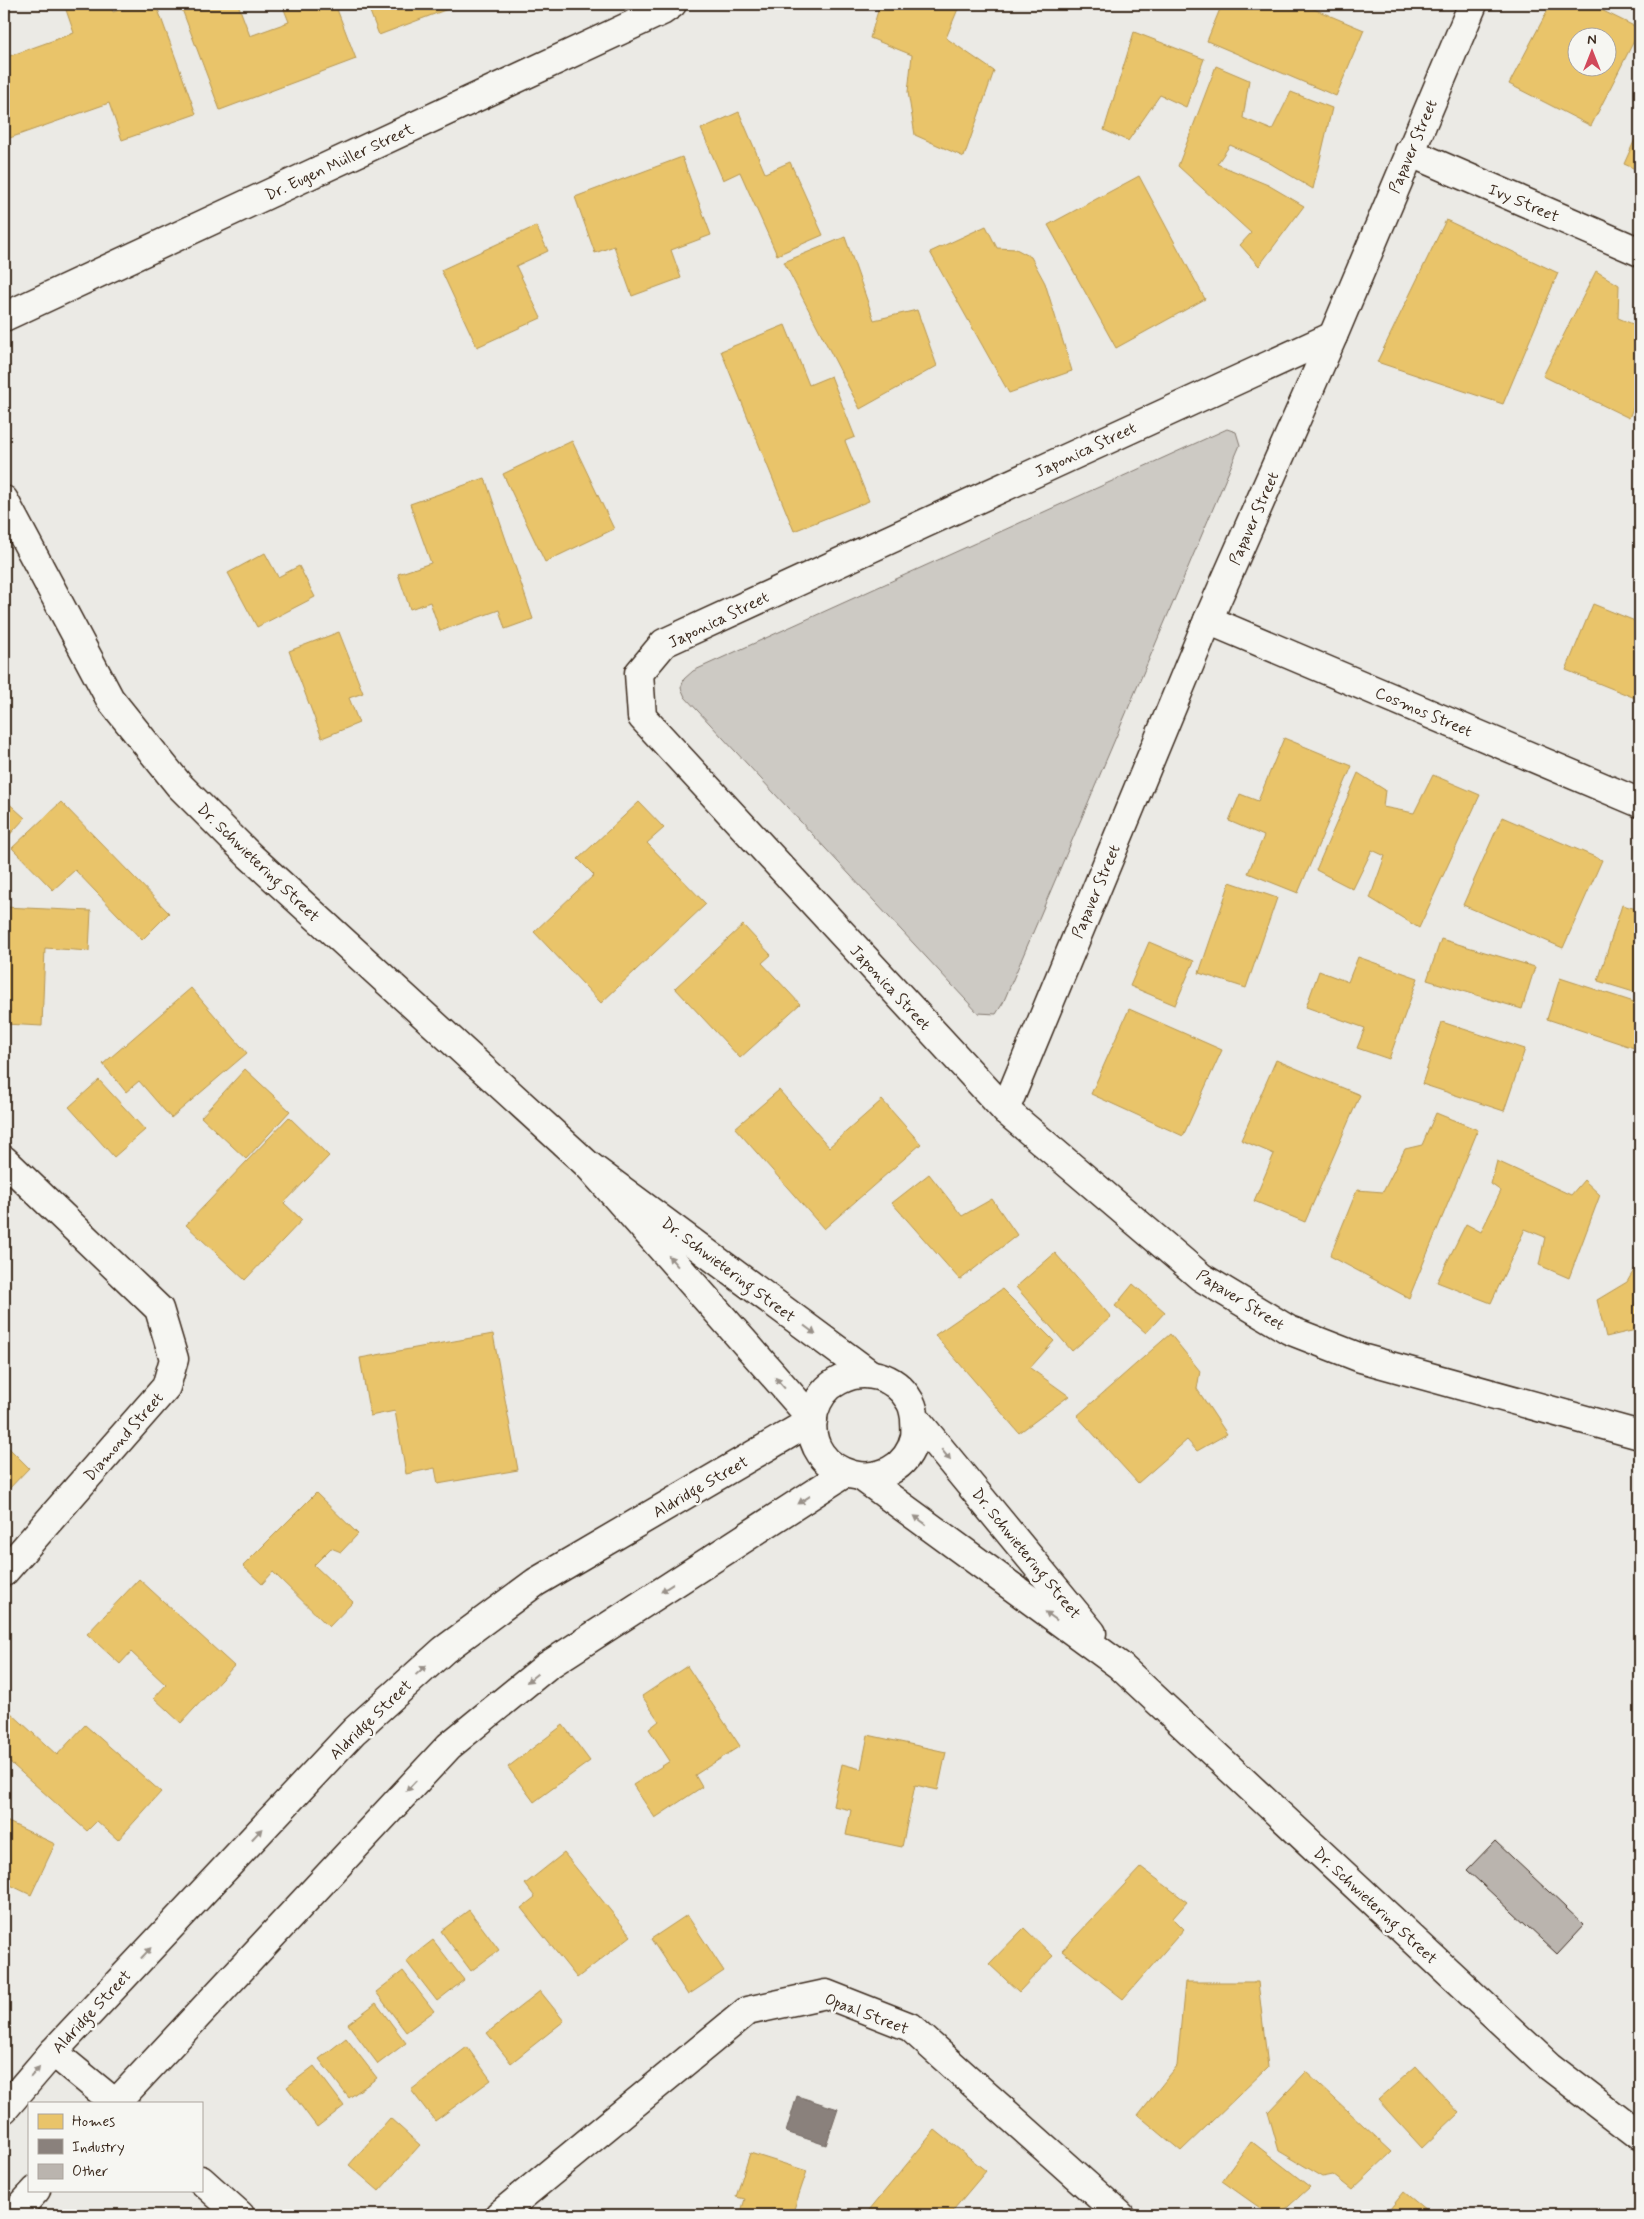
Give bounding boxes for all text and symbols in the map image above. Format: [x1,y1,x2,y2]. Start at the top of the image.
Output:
north arrow [1566,28,1616,78]
text: N [1587,31,1597,49]
street label: Papaver Street [1384,97,1443,197]
street label: Dr. Eugen Müller Street [262,118,418,206]
street label: Ivy Street [1485,179,1562,228]
street label: Japonica Street [1032,418,1140,483]
street label: Papaver Street [1224,469,1284,568]
street label: Japonica Street [665,587,772,654]
street label: Cosmos Street [1372,682,1475,742]
street label: Dr. Schwietering Street [192,799,324,928]
street label: Papaver Street [1067,842,1126,942]
street label: Japonica Street [845,941,935,1035]
street label: Dr. Schwietering Street [656,1213,800,1329]
one-way arrow [668,1255,679,1267]
street label: Papaver Street [1192,1265,1288,1336]
one-way arrow [803,1324,816,1335]
one-way arrow [775,1377,786,1390]
street label: Diamond Street [80,1388,169,1486]
one-way arrow [941,1449,952,1462]
street label: Aldridge Street [649,1451,753,1524]
street label: Dr. Schwietering Street [966,1484,1085,1625]
one-way arrow [797,1495,810,1504]
one-way arrow [914,1514,927,1525]
one-way arrow [661,1583,674,1593]
one-way arrow [1045,1610,1058,1621]
one-way arrow [415,1664,427,1676]
one-way arrow [526,1673,539,1684]
street label: Aldridge Street [325,1675,418,1766]
one-way arrow [405,1780,417,1792]
one-way arrow [251,1829,263,1841]
street label: Dr. Schwietering Street [1308,1843,1442,1970]
one-way arrow [140,1947,152,1959]
street label: Aldridge Street [48,1965,137,2059]
street label: Opaal Street [822,1989,912,2040]
one-way arrow [30,2066,41,2079]
legend [28,2102,202,2192]
text: Homes [72,2112,115,2132]
text: Industry [72,2138,125,2158]
text: Other [72,2162,108,2182]

